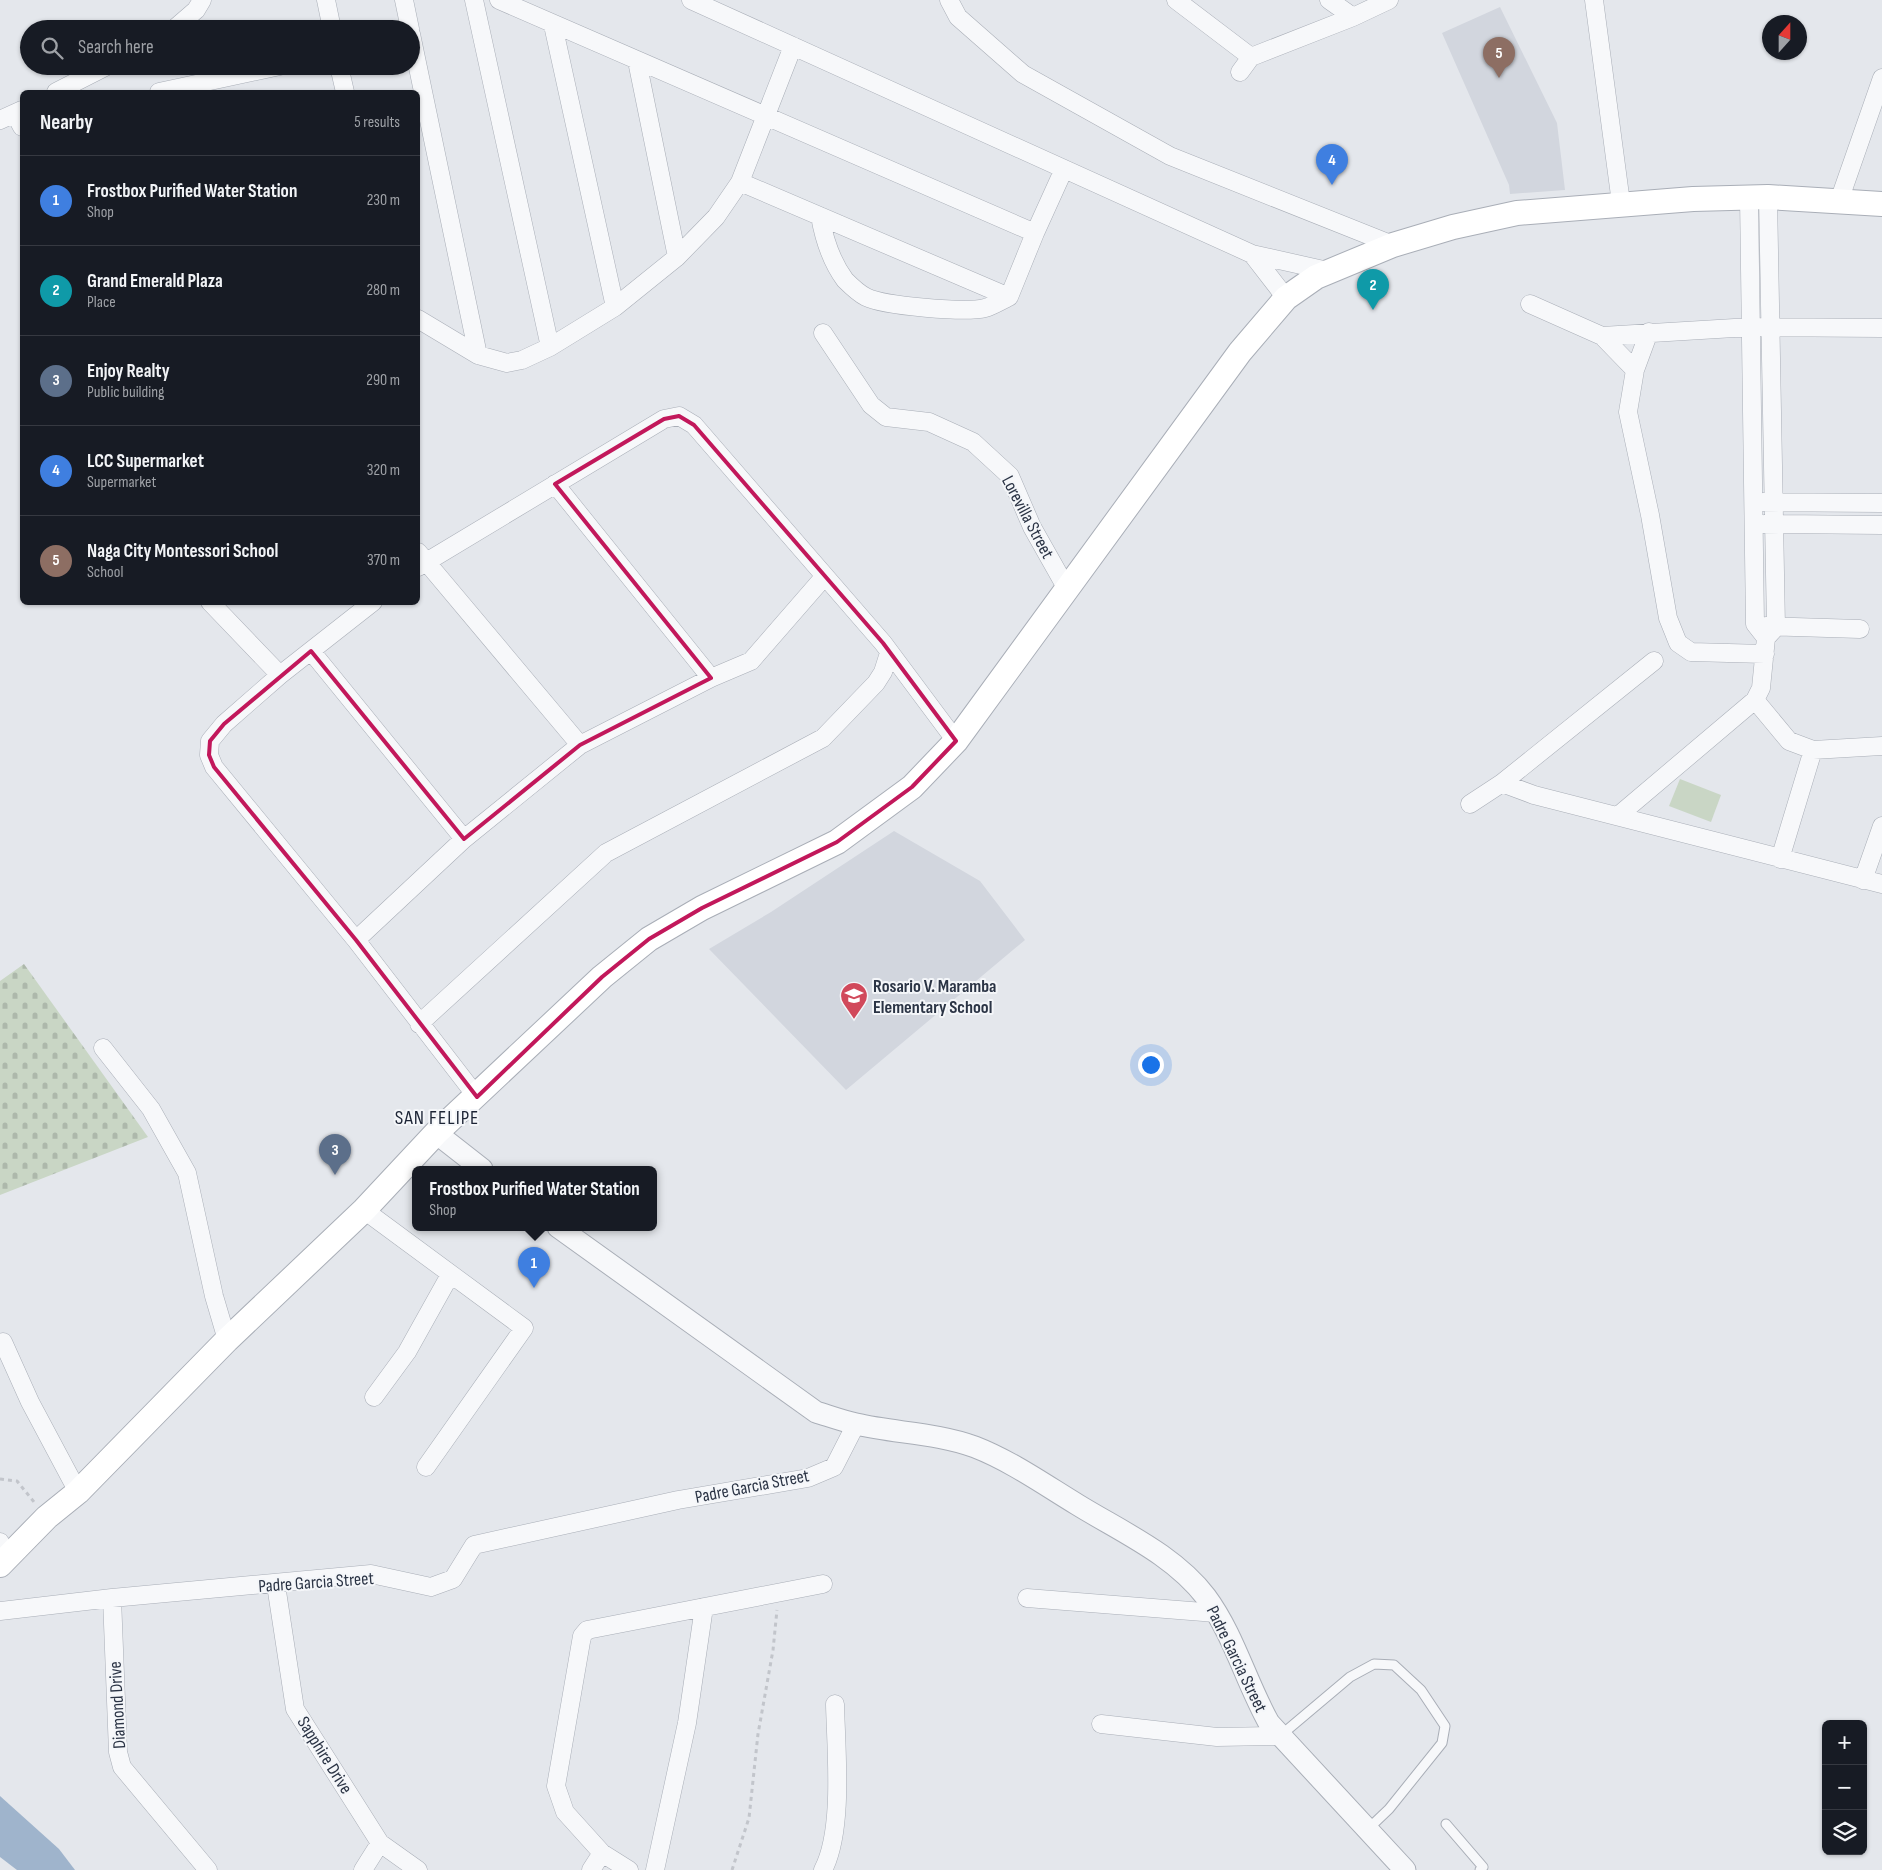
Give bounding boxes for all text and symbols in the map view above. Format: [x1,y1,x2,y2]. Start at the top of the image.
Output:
north arrow [1762,15,1807,60]
search box [20,20,420,75]
icon: search [38,34,66,62]
text: Search here [78,36,154,59]
pin: 5 [1483,37,1515,78]
text: Nearby [40,110,93,135]
text: 5 results [354,113,400,132]
pin: 4 [1316,144,1348,185]
text: Frostbox Purified Water Station [87,180,297,203]
text: 1 [53,191,59,210]
text: 230 m [367,191,400,210]
text: Shop [87,203,114,222]
pin: 2 [1357,269,1389,310]
text: Grand Emerald Plaza [87,270,223,293]
text: 2 [52,281,60,300]
text: 280 m [366,281,400,300]
text: Place [87,293,116,312]
text: Enjoy Realty [87,360,170,383]
text: 3 [52,371,60,390]
text: 290 m [366,371,400,390]
text: Public building [87,383,164,402]
text: LCC Supermarket [87,450,204,473]
text: 4 [52,461,60,480]
text: 320 m [367,461,400,480]
street label: Lorevilla Street [997,472,1058,563]
text: Supermarket [87,473,156,492]
text: Naga City Montessori School [87,540,278,563]
text: 5 [52,551,60,570]
text: 370 m [367,551,400,570]
text: School [87,563,123,582]
place label: Rosario V. Maramba Elementary School [873,976,996,1018]
school or university icon: Rosario V. Maramba Elementary School [839,981,869,1020]
your location [1138,1052,1164,1078]
district label: SAN FELIPE [395,1106,479,1130]
pin: 3 [319,1134,351,1175]
popup [412,1166,657,1231]
text: Frostbox Purified Water Station [429,1178,640,1201]
text: Shop [429,1201,456,1220]
pin: 1 [518,1247,550,1288]
street label: Padre Garcia Street [693,1465,811,1508]
street label: Padre Garcia Street [258,1568,375,1597]
street label: Padre Garcia Street [1202,1603,1272,1716]
street label: Diamond Drive [105,1661,130,1749]
street label: Sapphire Drive [293,1713,357,1798]
map controls [1822,1720,1867,1855]
button: + [1822,1720,1867,1765]
button: − [1822,1765,1867,1810]
button: layers [1822,1810,1867,1855]

